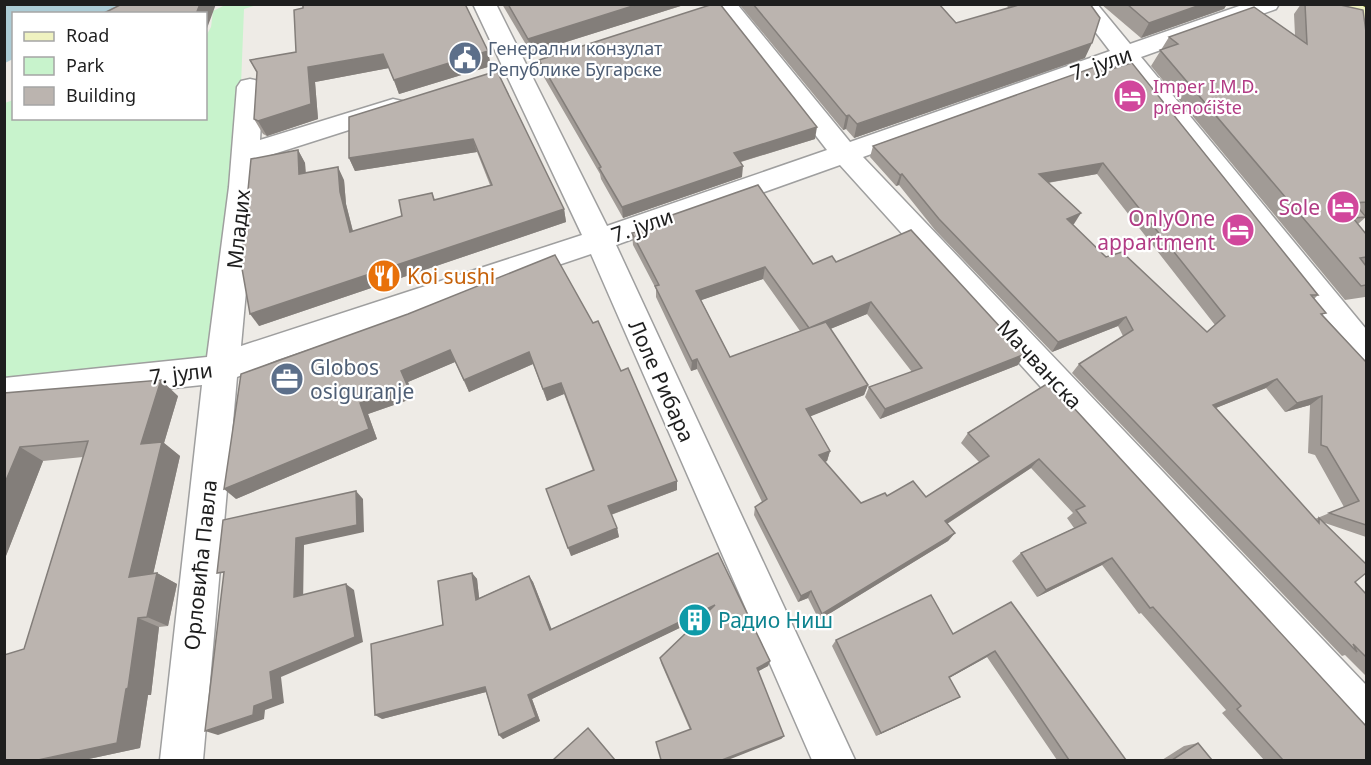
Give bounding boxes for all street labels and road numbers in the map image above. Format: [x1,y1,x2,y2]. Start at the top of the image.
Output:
street label: 7. јули [1066,39,1136,87]
street label: Младих [220,188,256,270]
street label: 7. јули [607,201,677,249]
street label: Мачванска [991,313,1089,415]
street label: Лоле Рибара [623,316,701,446]
street label: 7. јули [148,355,214,391]
street label: Орловића Павла [177,478,223,652]

